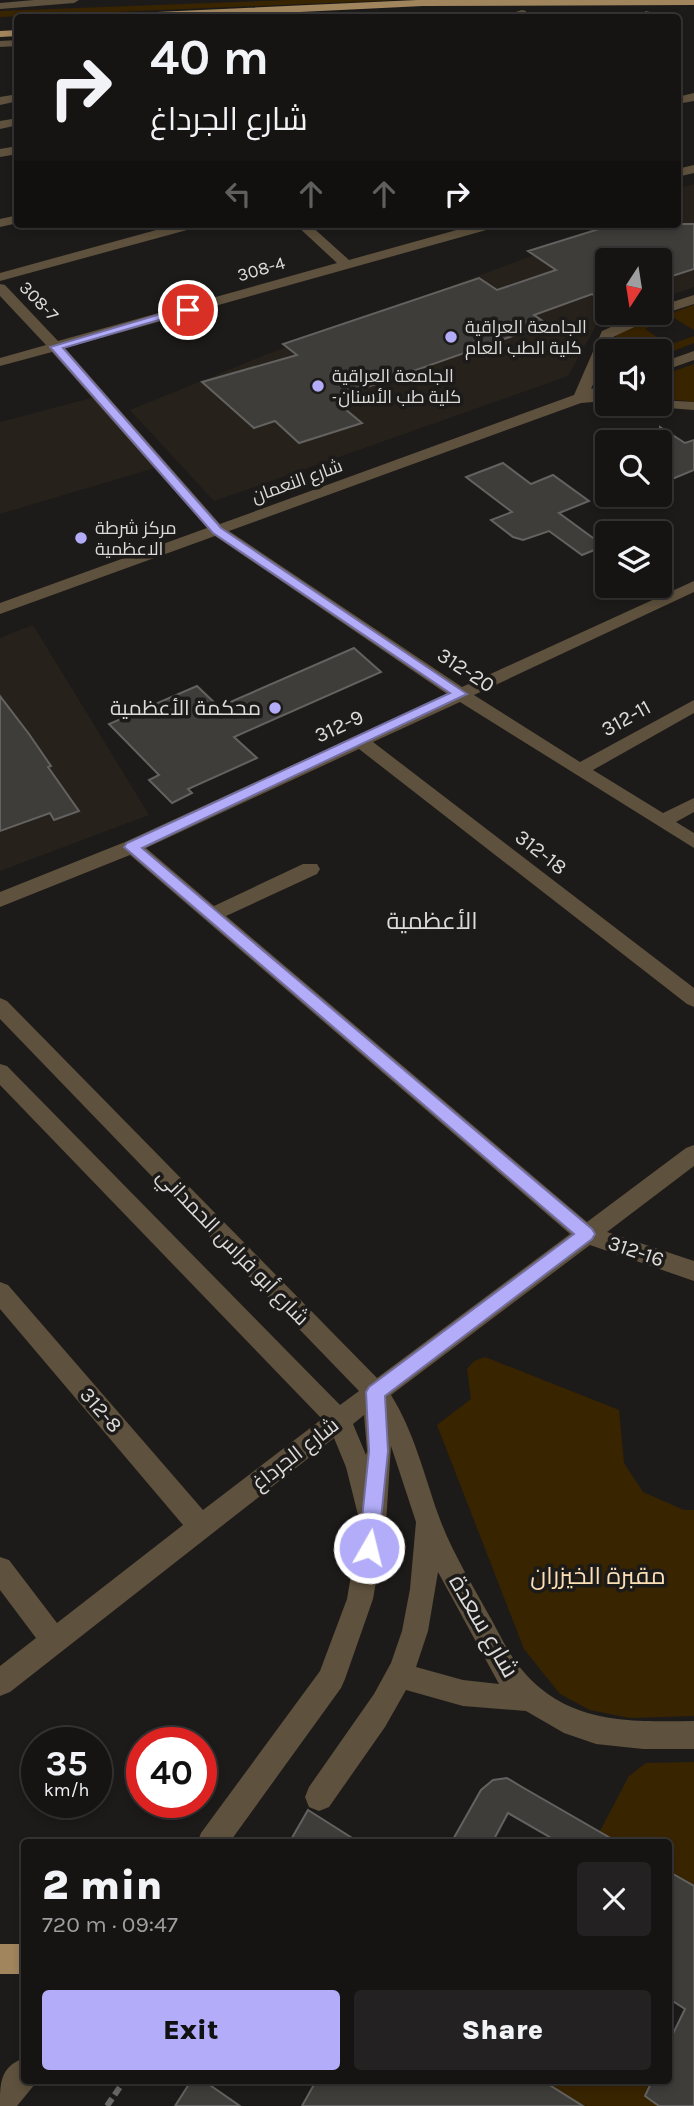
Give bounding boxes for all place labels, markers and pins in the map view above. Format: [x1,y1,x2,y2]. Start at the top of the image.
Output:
pin [158,280,218,340]
place label: الجامعة العراقية كلية الطب العام [465,316,587,360]
marker: الجامعة العراقية كلية الطب العام [443,329,459,345]
place label: الجامعة العراقية -كلية طب الأسنان [332,365,461,408]
marker: الجامعة العراقية -كلية طب الأسنان [310,378,326,394]
place label: مركز شرطة الاعظمية [95,517,177,560]
marker: مركز شرطة الاعظمية [73,530,89,546]
place label: محكمة الأعظمية [110,696,261,720]
marker: محكمة الأعظمية [267,700,283,716]

